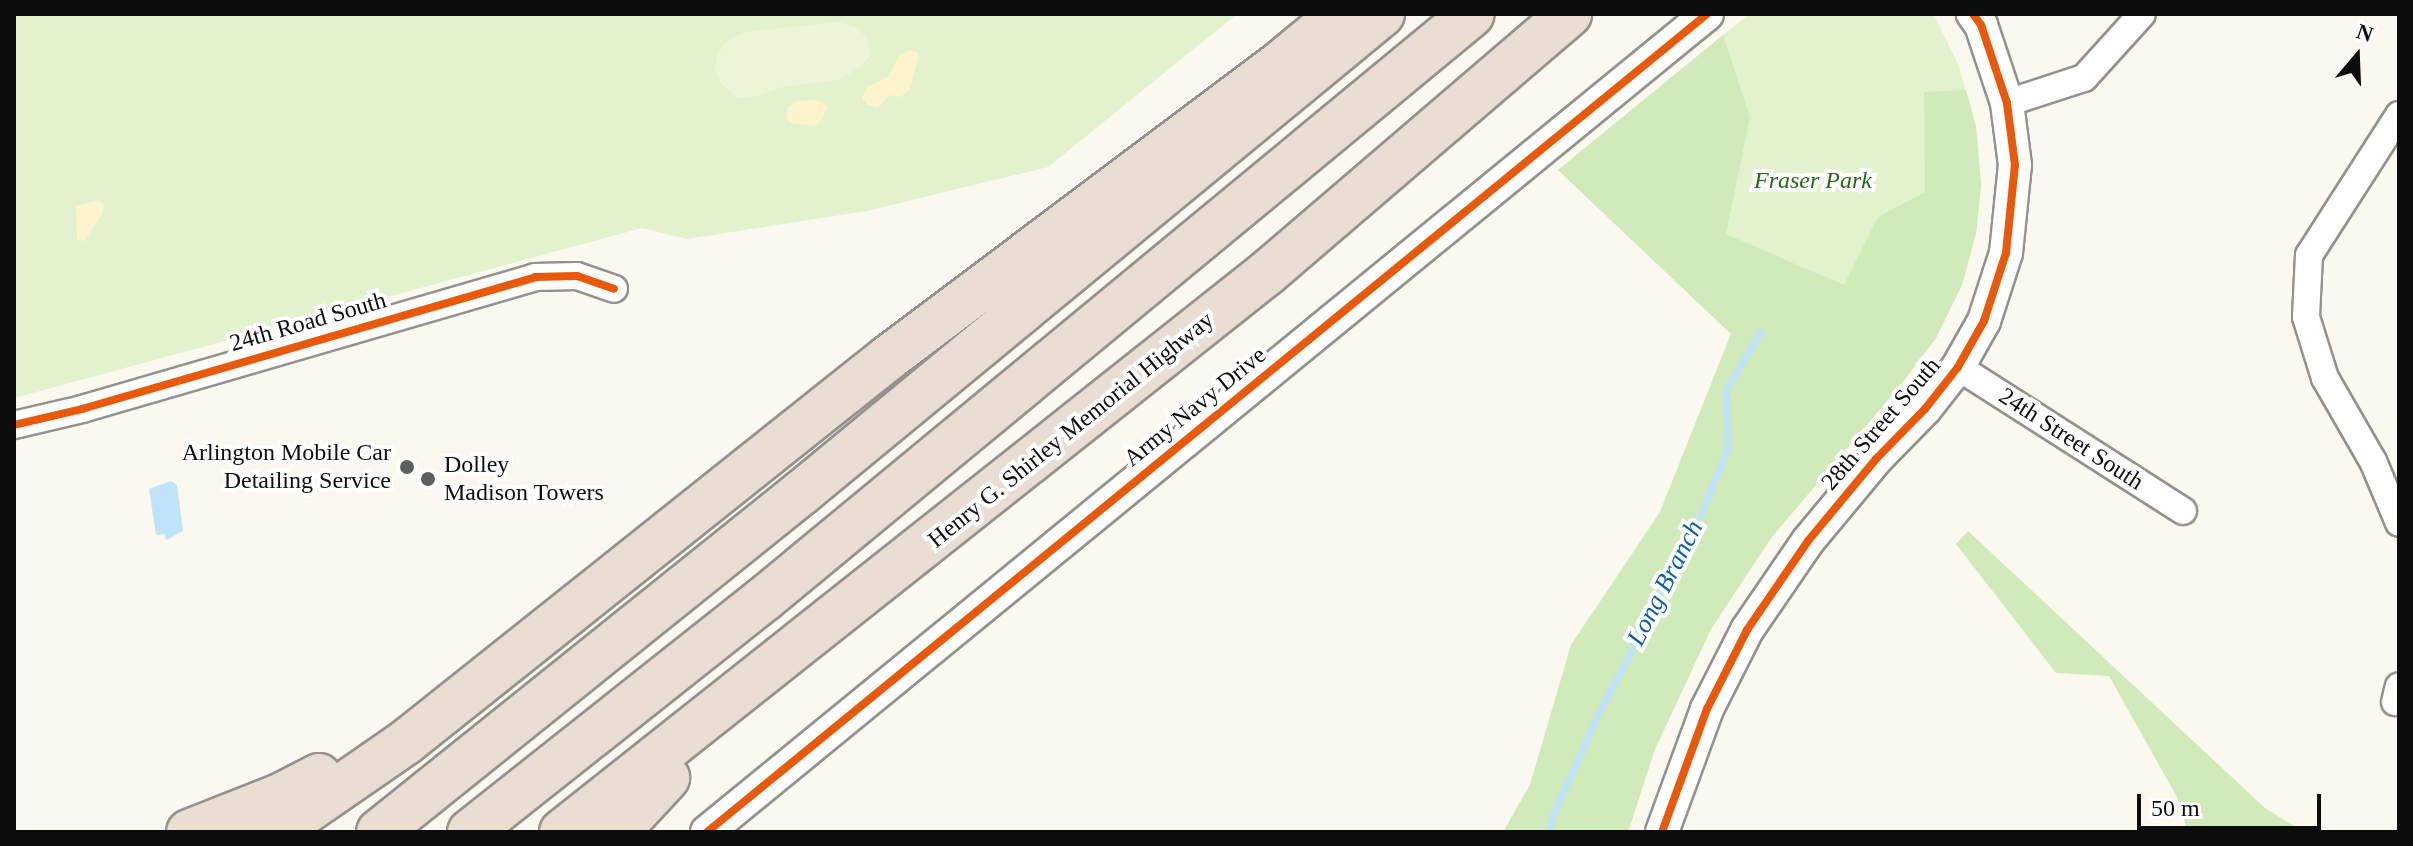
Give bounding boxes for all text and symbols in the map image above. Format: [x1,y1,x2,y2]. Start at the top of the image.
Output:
north arrow [2317,16,2397,96]
text: N [2353,18,2377,47]
park label: Fraser Park [1754,167,1872,195]
street label: 24th Road South [226,286,390,358]
street label: Henry G. Shirley Memorial Highway [922,306,1220,554]
street label: Army Navy Drive [1118,341,1272,473]
street label: 28th Street South [1815,352,1947,496]
street label: 24th Street South [1993,382,2149,496]
place label: Arlington Mobile Car Detailing Service [182,439,391,495]
place label: Dolley Madison Towers [444,451,604,507]
marker: Arlington Mobile Car Detailing Service [398,458,416,476]
marker: Dolley Madison Towers [419,470,437,488]
water label: Long Branch [1620,515,1710,651]
scale bar [2141,778,2325,828]
text: 50 m [2151,795,2200,821]

